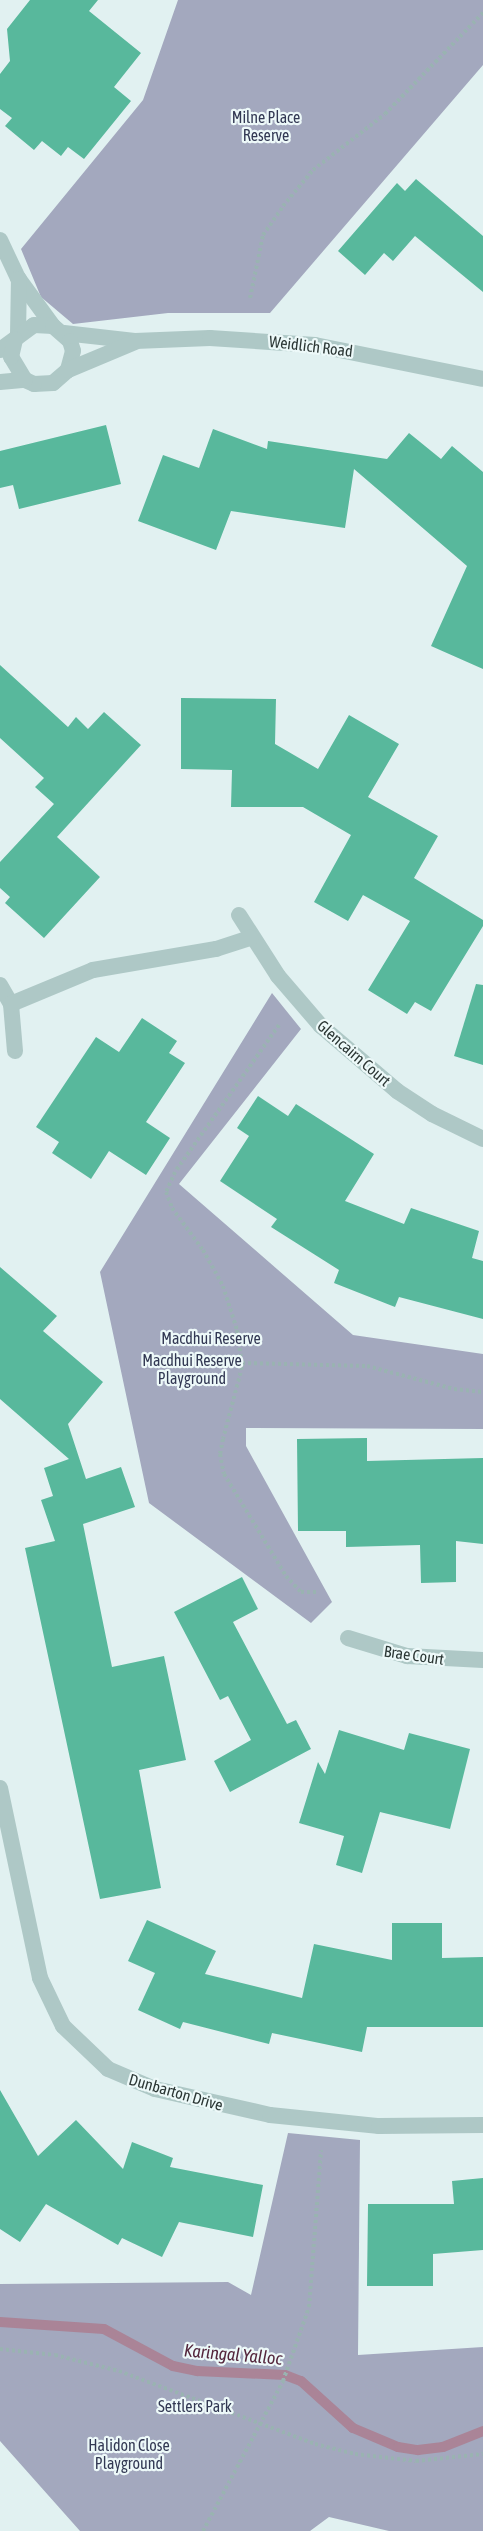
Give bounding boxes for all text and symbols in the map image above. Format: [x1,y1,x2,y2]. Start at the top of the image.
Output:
park label: Milne Place Reserve [232,107,300,145]
street label: Weidlich Road [268,331,354,361]
street label: Glencairn Court [313,1016,395,1090]
park label: Macdhui Reserve [161,1328,261,1348]
park label: Macdhui Reserve Playground [142,1350,242,1388]
street label: Brae Court [383,1641,445,1669]
street label: Dunbarton Drive [127,2069,225,2115]
water label: Karingal Yalloc [183,2340,283,2370]
park label: Settlers Park [158,2396,232,2416]
park label: Halidon Close Playground [88,2435,170,2473]

